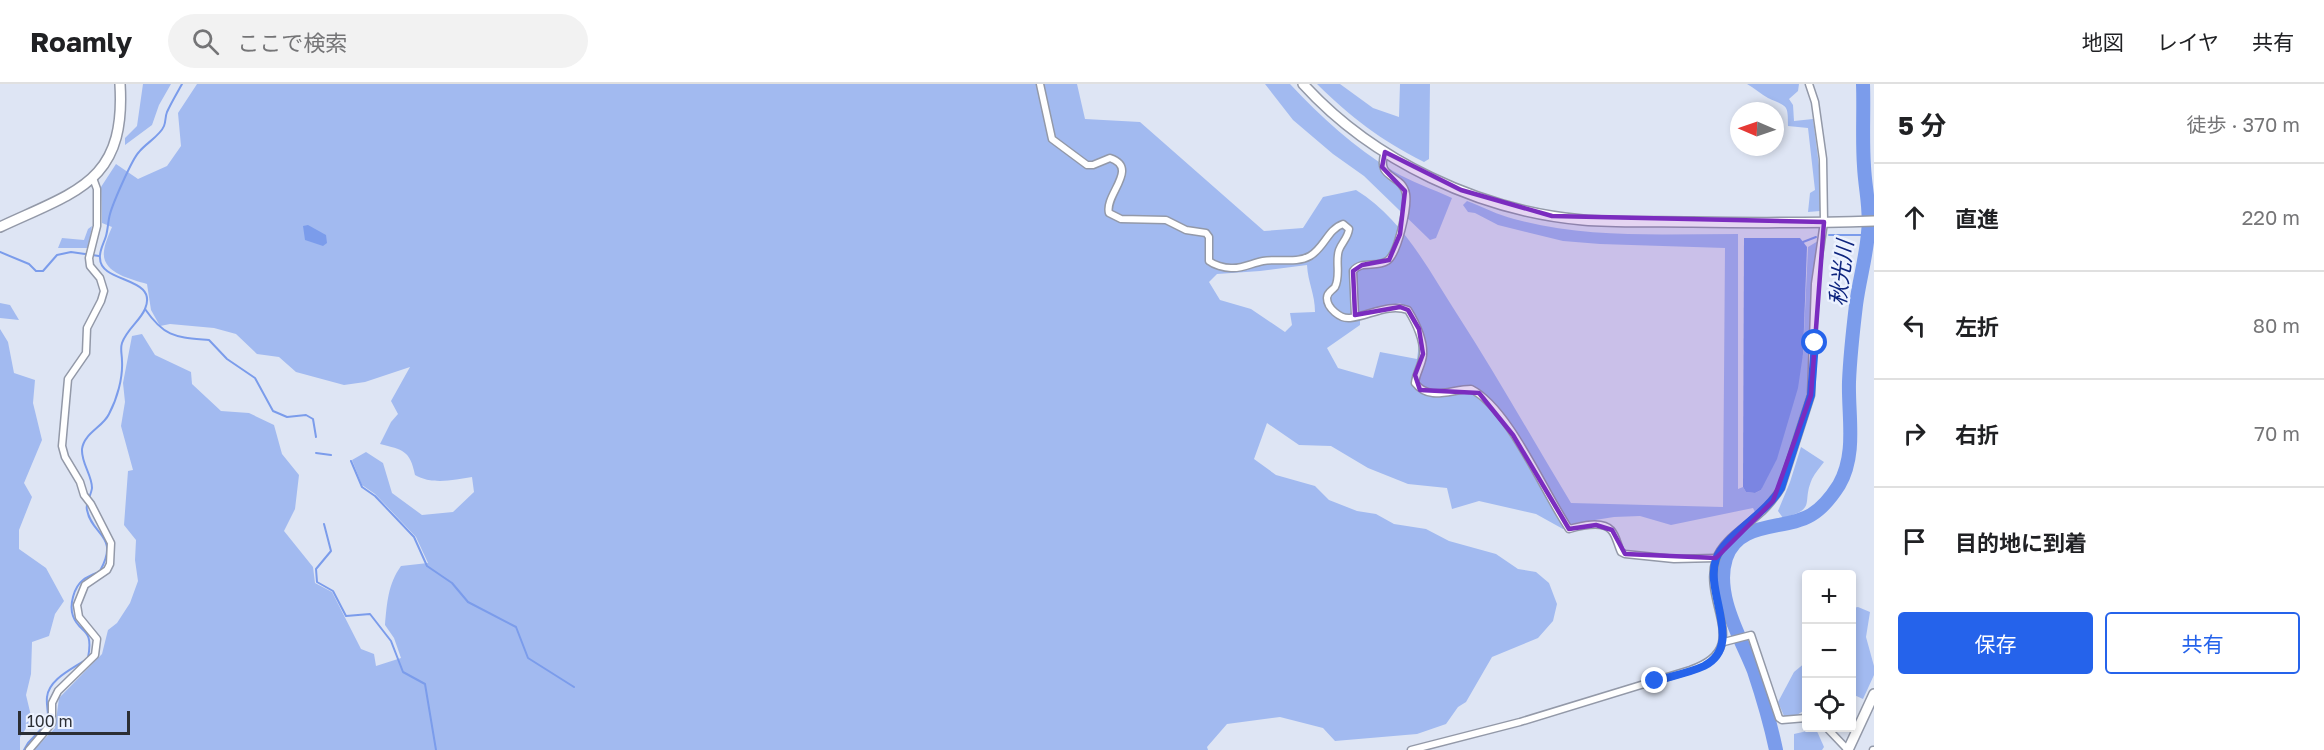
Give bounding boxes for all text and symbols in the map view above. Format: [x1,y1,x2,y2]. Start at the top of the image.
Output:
search box [168,14,588,68]
text: Roamly [30,25,132,58]
icon: search [189,25,222,58]
text: ここで検索 [237,29,347,56]
text: 地図 [2082,29,2124,55]
text: レイヤ [2157,29,2219,55]
text: 共有 [2252,29,2294,55]
north arrow [1730,102,1784,156]
text: 5 分 [1898,110,1946,141]
text: 徒歩 · 370 m [2187,112,2300,136]
icon: ahead [1898,201,1931,234]
text: 直進 [1955,205,1999,232]
text: 220 m [2242,205,2300,229]
water label: 秋光川 [1823,237,1858,307]
icon: left [1898,309,1931,342]
text: 左折 [1955,313,1999,340]
text: 80 m [2253,313,2300,337]
route start [1801,329,1827,355]
icon: right [1898,417,1931,450]
text: 右折 [1955,421,1999,448]
text: 70 m [2254,421,2300,445]
icon: arrive [1898,525,1931,558]
text: 目的地に到着 [1955,529,2087,556]
map controls [1802,570,1856,732]
button: + [1802,570,1856,624]
button: 保存 [1898,612,2093,674]
button: 共有 [2105,612,2300,674]
button: − [1802,624,1856,678]
route end [1641,667,1667,693]
button: locate [1802,678,1856,732]
scale bar [18,708,130,736]
text: 100 m [27,711,73,731]

